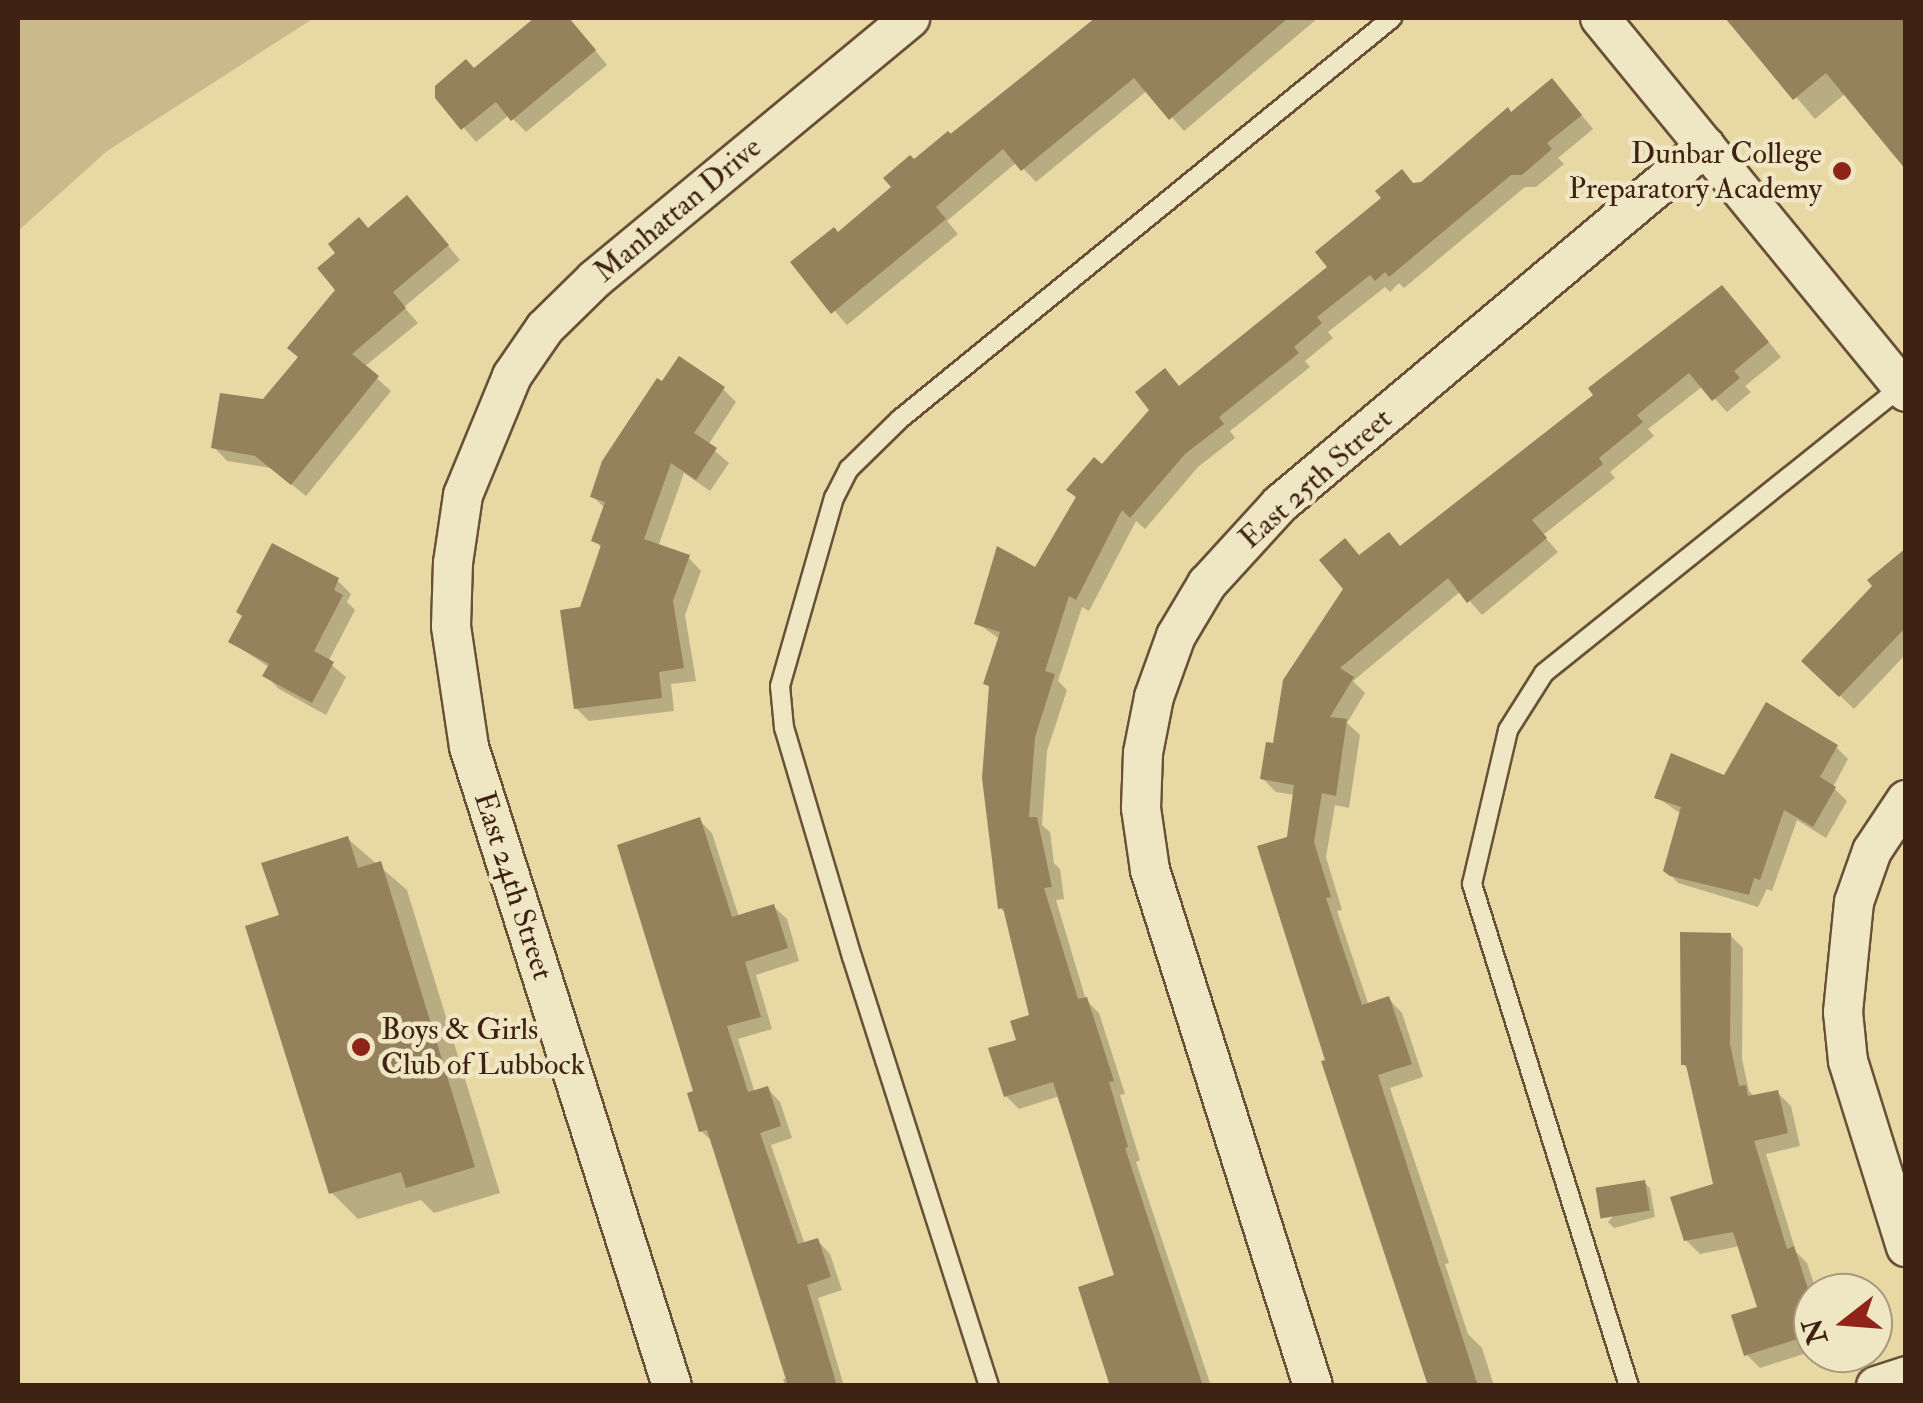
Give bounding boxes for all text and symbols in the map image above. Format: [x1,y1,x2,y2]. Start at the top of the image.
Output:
street label: Manhattan Drive [587,130,769,290]
place label: Dunbar College Preparatory Academy [1569,136,1822,206]
marker: Dunbar College Preparatory Academy [1831,160,1853,182]
street label: East 25th Street [1232,401,1400,557]
street label: East 24th Street [466,787,560,985]
place label: Boys & Girls Club of Lubbock [381,1012,585,1082]
marker: Boys & Girls Club of Lubbock [350,1036,372,1058]
north arrow [1793,1273,1893,1373]
text: N [1795,1314,1836,1348]

